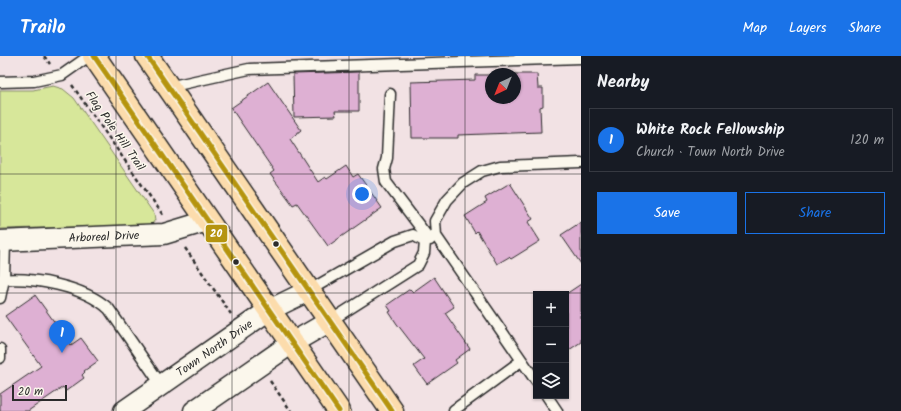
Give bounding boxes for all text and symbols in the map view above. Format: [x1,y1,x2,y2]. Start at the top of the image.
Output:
text: Trailo [20,13,66,43]
text: Map [743,17,767,39]
text: Layers [789,17,827,39]
text: Share [849,17,881,39]
north arrow [485,68,521,104]
text: Nearby [597,69,649,96]
street label: Flag Pole Hill Trail [80,87,150,175]
text: White Rock Fellowship [636,118,785,142]
text: 1 [609,130,613,151]
text: 120 m [850,130,884,151]
text: Church · Town North Drive [636,142,785,163]
your location [352,184,372,204]
button: Save [597,192,737,234]
button: Share [745,192,885,234]
line badge: 20 [205,224,228,243]
text: 20 [210,225,222,243]
street label: Arboreal Drive [68,226,140,248]
unlabelled marker [271,239,281,249]
unlabelled marker [231,257,241,267]
map controls [533,291,569,399]
button: + [533,291,569,327]
street label: Town North Drive [172,314,257,382]
pin: 1 [49,320,75,353]
button: − [533,327,569,363]
button: layers [533,363,569,399]
scale bar [12,383,67,402]
text: 20 m [18,383,43,401]

